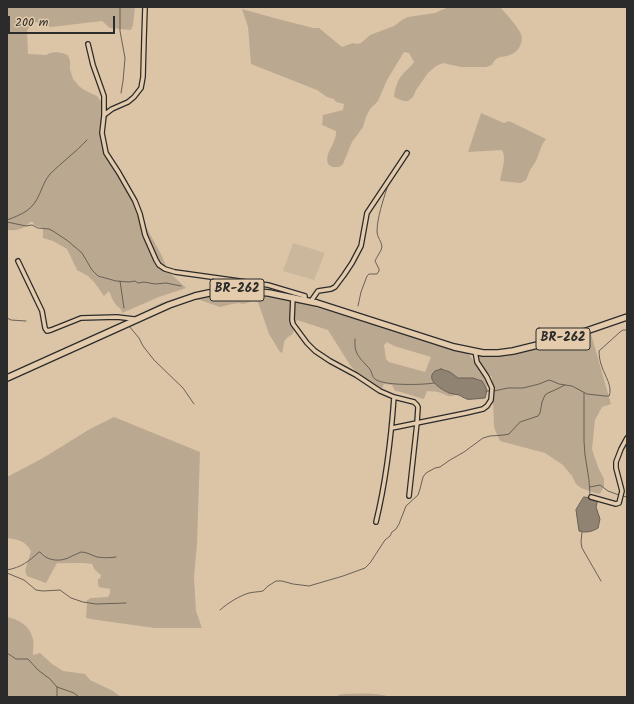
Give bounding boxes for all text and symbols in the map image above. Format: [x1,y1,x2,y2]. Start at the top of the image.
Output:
scale bar [10,8,117,34]
text: 200 m [15,13,48,32]
road number: BR-262 [210,279,264,301]
road number: BR-262 [536,328,590,350]

